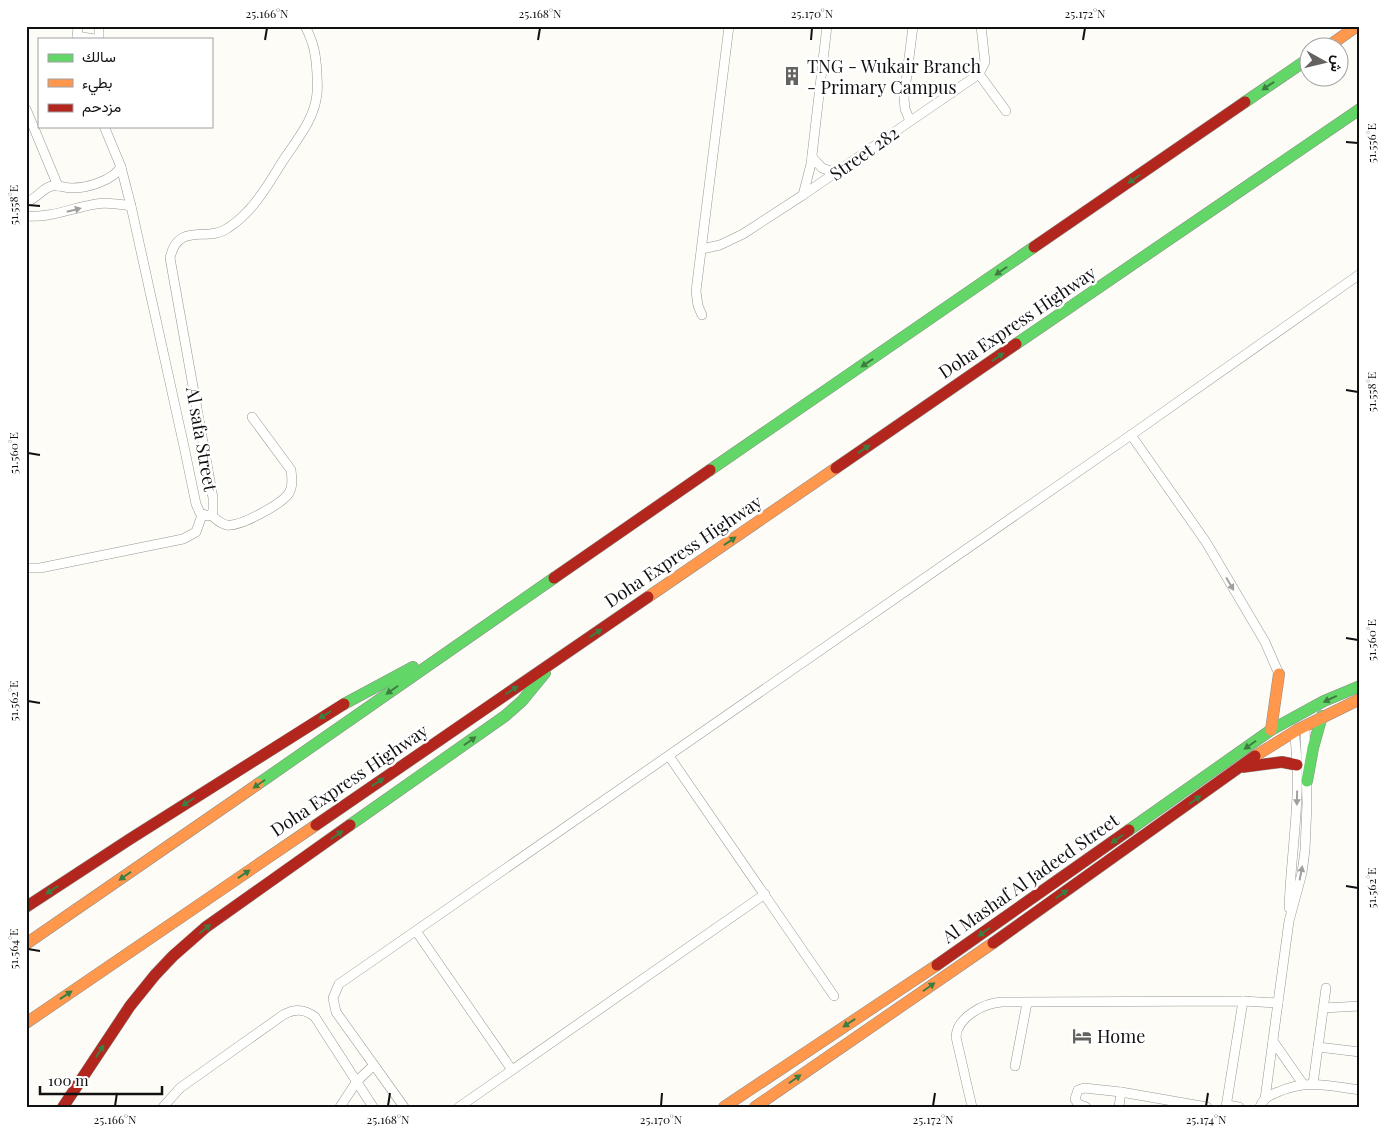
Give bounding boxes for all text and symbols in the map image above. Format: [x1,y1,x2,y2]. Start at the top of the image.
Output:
text: 25.166°N [246,5,289,21]
text: 25.168°N [518,5,562,21]
text: 25.170°N [791,5,834,21]
text: 25.172°N [1064,5,1106,21]
legend [38,38,212,128]
north arrow [1298,38,1348,88]
text: سالك [82,46,116,66]
place label: TNG - Wukair Branch - Primary Campus [807,54,982,99]
text: ش [1327,54,1348,74]
building icon: TNG - Wukair Branch - Primary Campus [781,65,803,87]
text: بطيء [82,72,112,96]
one-way arrow [1261,81,1275,91]
text: مزدحم [82,96,121,117]
street label: Street 282 [825,120,903,186]
text: 51.556°E [1363,123,1379,163]
one-way arrow [1127,174,1141,183]
text: 51.558°E [5,185,21,225]
one-way arrow [67,206,82,214]
street label: Doha Express Highway [934,260,1100,384]
one-way arrow [994,266,1007,276]
one-way arrow [991,352,1004,362]
one-way arrow [860,358,874,368]
text: 51.558°E [1363,372,1379,412]
street label: Al safa Street [181,384,223,494]
text: 51.560°E [5,432,21,474]
one-way arrow [857,444,871,454]
street label: Doha Express Highway [600,489,766,613]
one-way arrow [723,536,737,546]
one-way arrow [1226,578,1235,591]
text: 51.560°E [1363,619,1379,661]
one-way arrow [589,628,603,638]
text: 51.562°E [5,681,21,721]
one-way arrow [385,685,399,695]
one-way arrow [505,685,519,695]
one-way arrow [1323,695,1337,703]
one-way arrow [319,711,332,720]
street label: Doha Express Highway [266,718,432,842]
one-way arrow [463,736,477,746]
one-way arrow [1243,740,1257,750]
one-way arrow [371,777,385,787]
one-way arrow [252,779,266,789]
one-way arrow [1292,790,1300,806]
one-way arrow [1188,795,1201,805]
one-way arrow [181,797,195,807]
street label: Al Mashaf Al Jadeed Street [936,807,1124,949]
one-way arrow [330,830,344,840]
one-way arrow [1110,834,1124,844]
one-way arrow [1297,866,1305,881]
text: 51.562°E [1363,868,1379,908]
one-way arrow [237,869,251,879]
one-way arrow [118,871,132,881]
one-way arrow [45,886,58,895]
one-way arrow [1055,889,1069,899]
one-way arrow [198,923,211,934]
one-way arrow [977,927,991,937]
text: 51.564°E [5,929,21,969]
one-way arrow [922,982,935,992]
one-way arrow [60,990,73,1000]
one-way arrow [843,1018,856,1028]
place label: Home [1097,1024,1145,1048]
hotel icon: Home [1071,1025,1093,1047]
one-way arrow [95,1045,104,1058]
scale bar [40,1063,162,1095]
text: 100 m [48,1070,89,1090]
one-way arrow [788,1074,802,1084]
text: 25.166°N [94,1111,137,1127]
text: 25.168°N [366,1111,410,1127]
text: 25.170°N [640,1111,683,1127]
text: 25.172°N [912,1111,954,1127]
text: 25.174°N [1186,1111,1227,1127]

